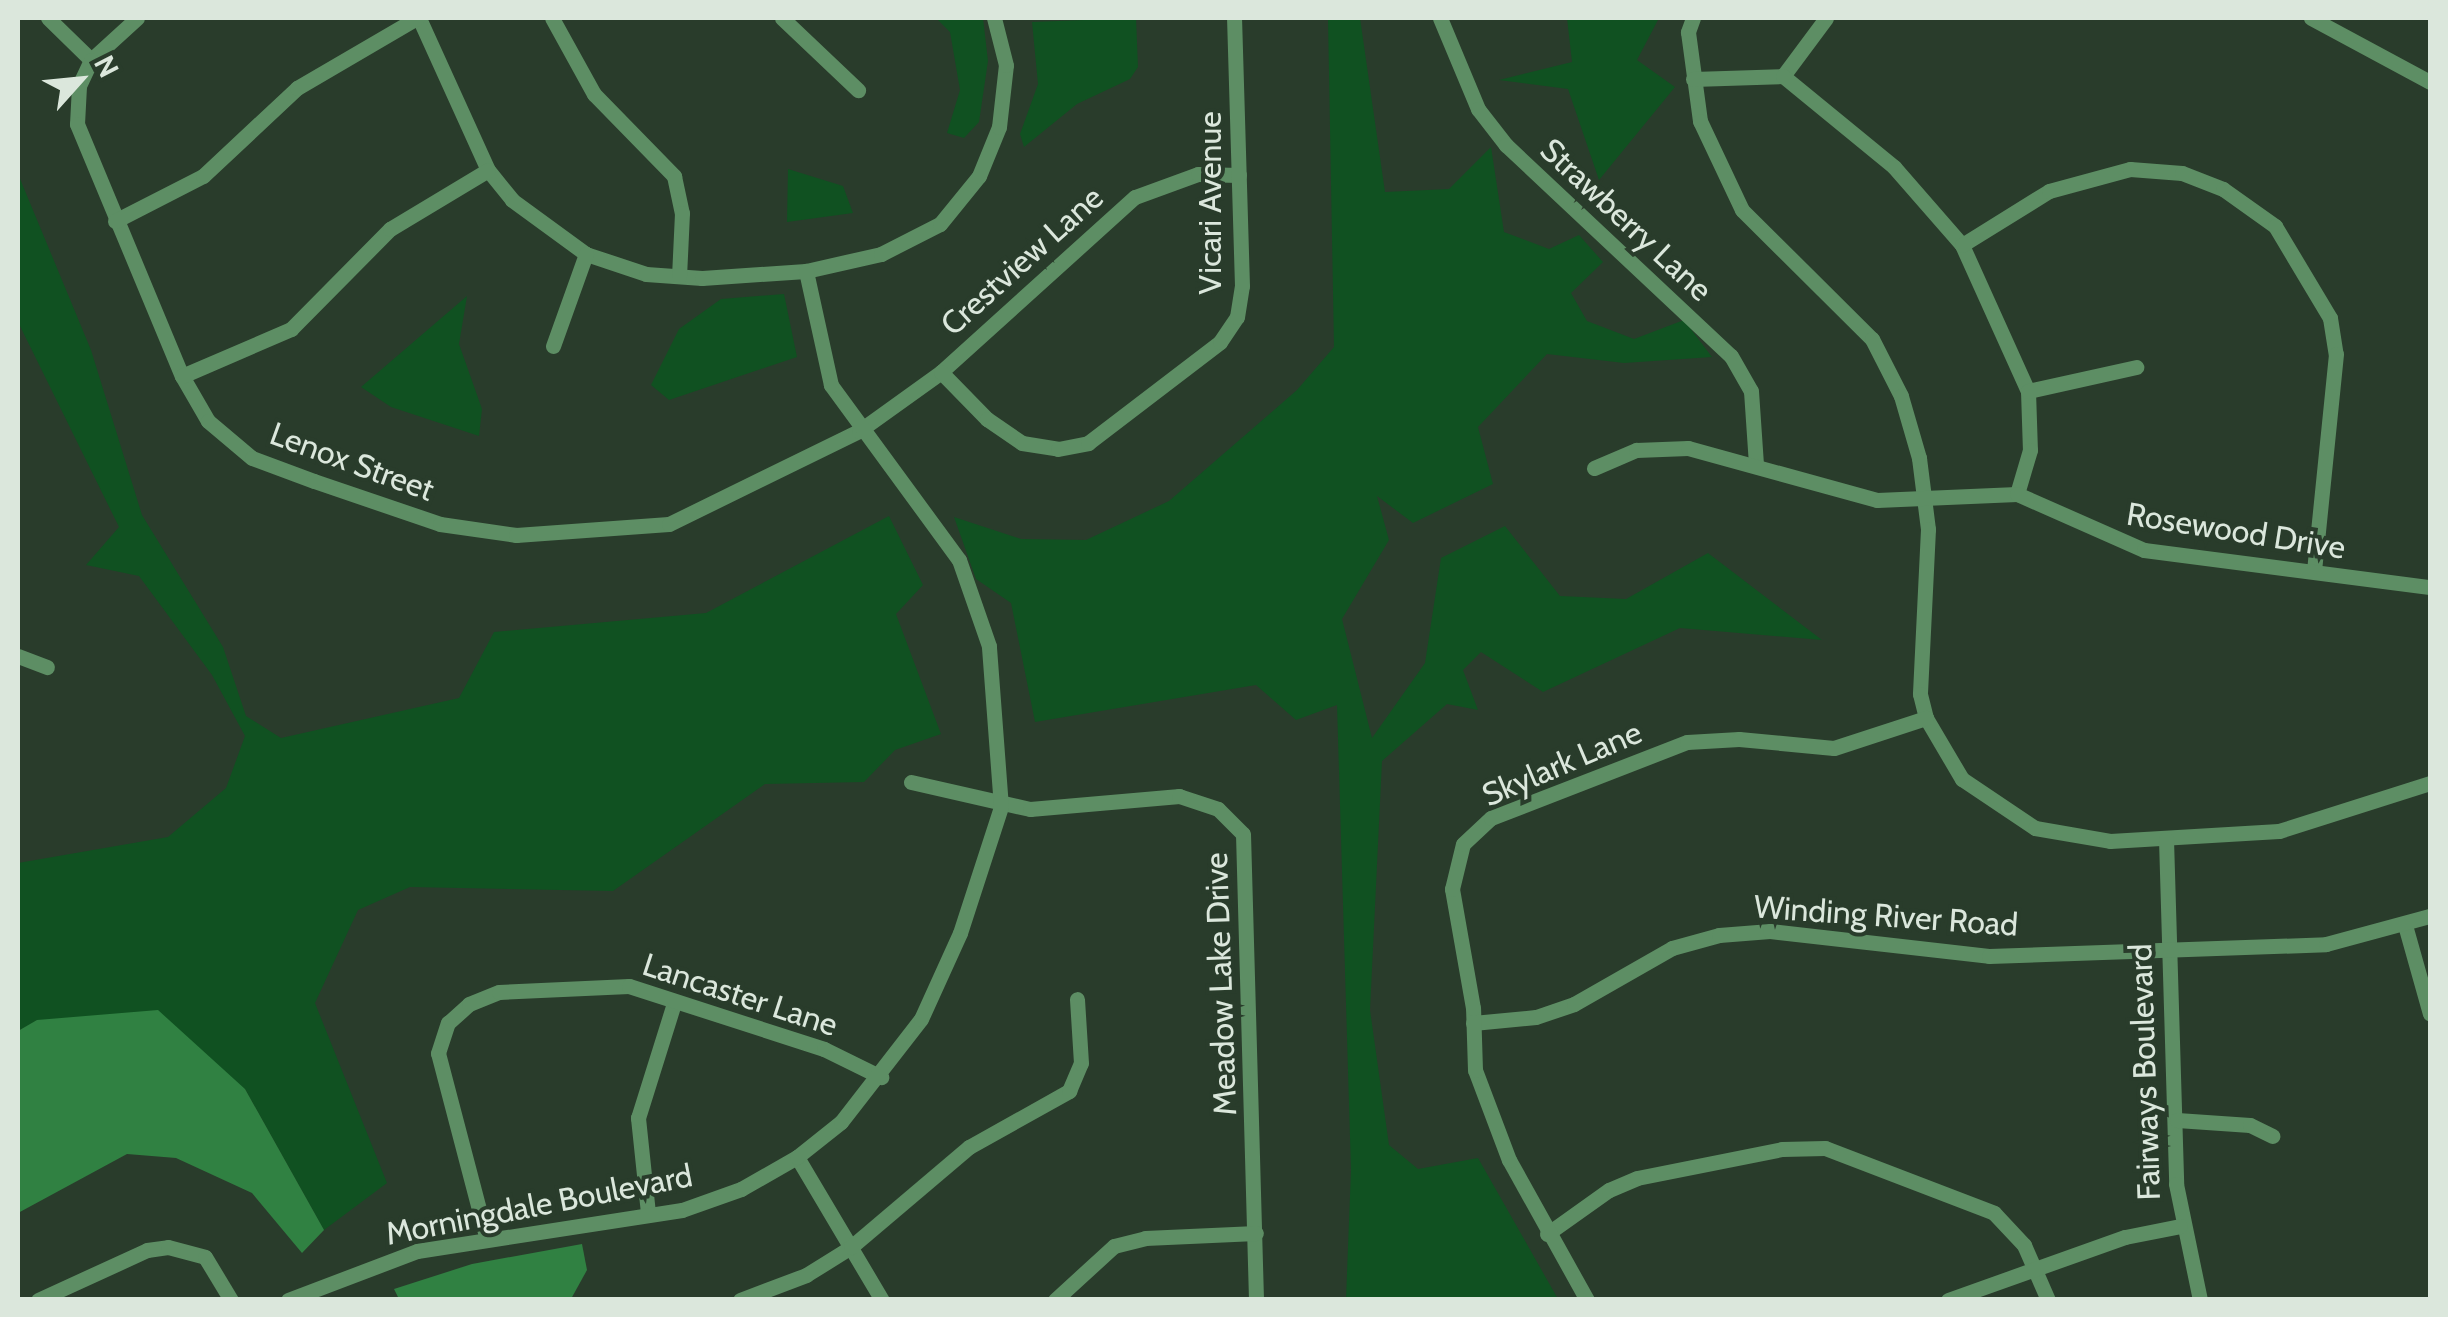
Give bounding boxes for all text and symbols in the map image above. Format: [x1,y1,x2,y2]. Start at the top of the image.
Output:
north arrow [30,30,130,130]
text: N [87,50,126,83]
street label: Vicari Avenue [1191,111,1229,295]
street label: Strawberry Lane [1532,131,1720,309]
street label: Crestview Lane [933,178,1111,344]
street label: Lenox Street [265,415,439,509]
street label: Rosewood Drive [2124,495,2348,567]
street label: Skylark Lane [1477,713,1647,815]
street label: Meadow Lake Drive [1197,852,1245,1116]
street label: Winding River Road [1753,888,2019,944]
street label: Fairways Boulevard [2121,943,2169,1201]
street label: Lancaster Lane [638,945,842,1045]
street label: Morningdale Boulevard [383,1156,695,1254]

